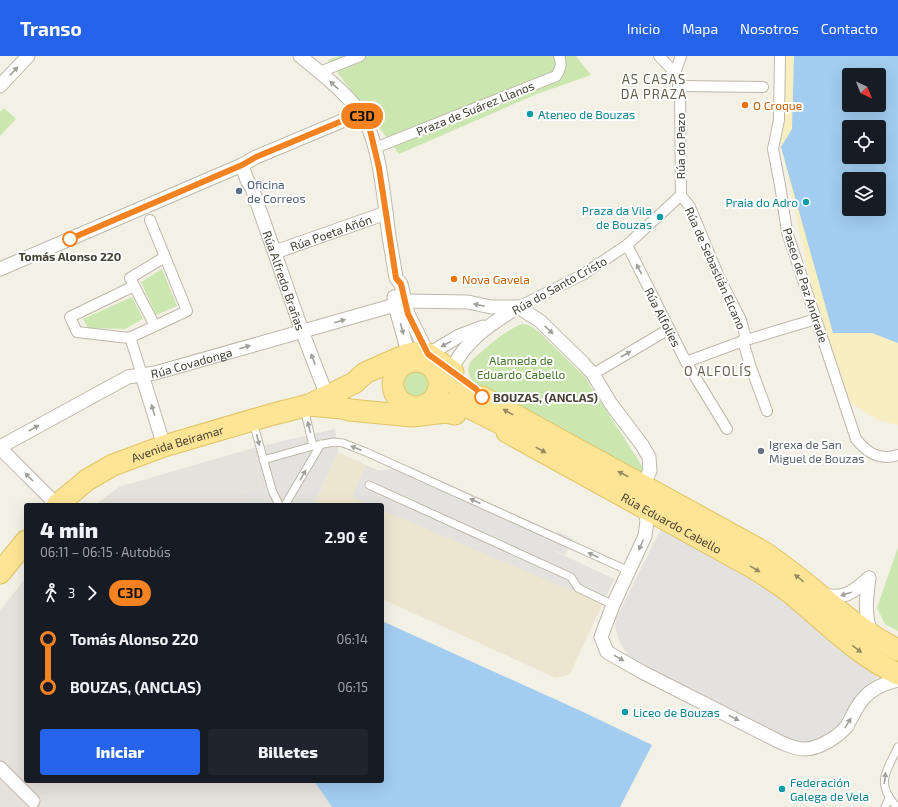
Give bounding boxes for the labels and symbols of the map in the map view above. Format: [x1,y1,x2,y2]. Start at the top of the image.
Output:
one-way arrow [9,66,19,76]
north arrow [842,68,886,112]
district label: AS CASAS DA PRAZA [621,71,687,102]
street label: Praza de Suárez Llanos [414,78,536,138]
one-way arrow [328,81,339,90]
place label: O Croque [753,98,802,112]
marker: O Croque [740,100,750,110]
line badge: C3D [339,103,385,129]
place label: Ateneo de Bouzas [538,107,635,121]
marker: Ateneo de Bouzas [525,109,535,119]
street label: Rúa do Pazo [673,113,687,179]
place label: Oficina de Correos [247,177,305,205]
marker: Oficina de Correos [234,186,244,196]
place label: Praia do Adro [725,195,798,209]
marker: Praia do Adro [801,197,811,207]
place label: Praza da Vila de Bouzas [582,203,652,231]
street label: Rúa de Sebastián Elcano [683,205,749,332]
street label: Rúa Poeta Añón [288,212,373,253]
marker: Praza da Vila de Bouzas [655,212,665,222]
street label: Paseo de Paz Andrade [781,226,831,344]
street label: Rúa Alfredo Brañas [260,228,308,332]
marker: Tomás Alonso 220 [62,231,78,247]
place label: Tomás Alonso 220 [19,249,121,263]
street label: Rúa do Santo Cristo [509,253,609,317]
one-way arrow [636,263,643,275]
place label: Nova Gavela [462,272,530,286]
marker: Nova Gavela [449,274,459,284]
street label: Rúa Alfolíes [642,285,684,349]
one-way arrow [473,301,486,307]
one-way arrow [334,318,346,324]
one-way arrow [399,323,405,335]
one-way arrow [544,325,554,335]
one-way arrow [440,340,451,347]
one-way arrow [239,344,251,350]
street label: Rúa Covadonga [150,345,234,381]
one-way arrow [620,351,632,358]
one-way arrow [309,353,315,365]
park label: Alameda de Eduardo Cabello [477,353,566,381]
district label: O ALFOLÍS [684,362,752,379]
marker: BOUZAS, (ANCLAS) [474,389,490,405]
place label: BOUZAS, (ANCLAS) [493,390,598,404]
one-way arrow [150,404,156,416]
one-way arrow [503,409,514,416]
one-way arrow [305,421,311,433]
street label: Avenida Beiramar [129,422,225,465]
one-way arrow [28,425,40,432]
one-way arrow [255,434,261,446]
place label: Igrexa de San Miguel de Bouzas [769,437,864,465]
one-way arrow [350,445,362,451]
marker: Igrexa de San Miguel de Bouzas [756,446,766,456]
one-way arrow [536,447,547,454]
one-way arrow [300,469,307,481]
one-way arrow [617,471,629,477]
one-way arrow [24,472,34,482]
street label: Rúa Eduardo Cabello [619,490,724,556]
one-way arrow [469,498,481,504]
one-way arrow [638,539,644,550]
one-way arrow [588,552,599,558]
one-way arrow [749,566,761,573]
one-way arrow [793,573,804,582]
one-way arrow [839,591,851,597]
one-way arrow [851,645,862,654]
one-way arrow [613,655,625,662]
place label: Liceo de Bouzas [633,705,720,719]
marker: Liceo de Bouzas [620,707,630,717]
one-way arrow [728,715,740,721]
one-way arrow [844,717,851,729]
one-way arrow [882,771,888,784]
place label: Federación Galega de Vela [790,775,869,803]
marker: Federación Galega de Vela [777,784,787,794]

